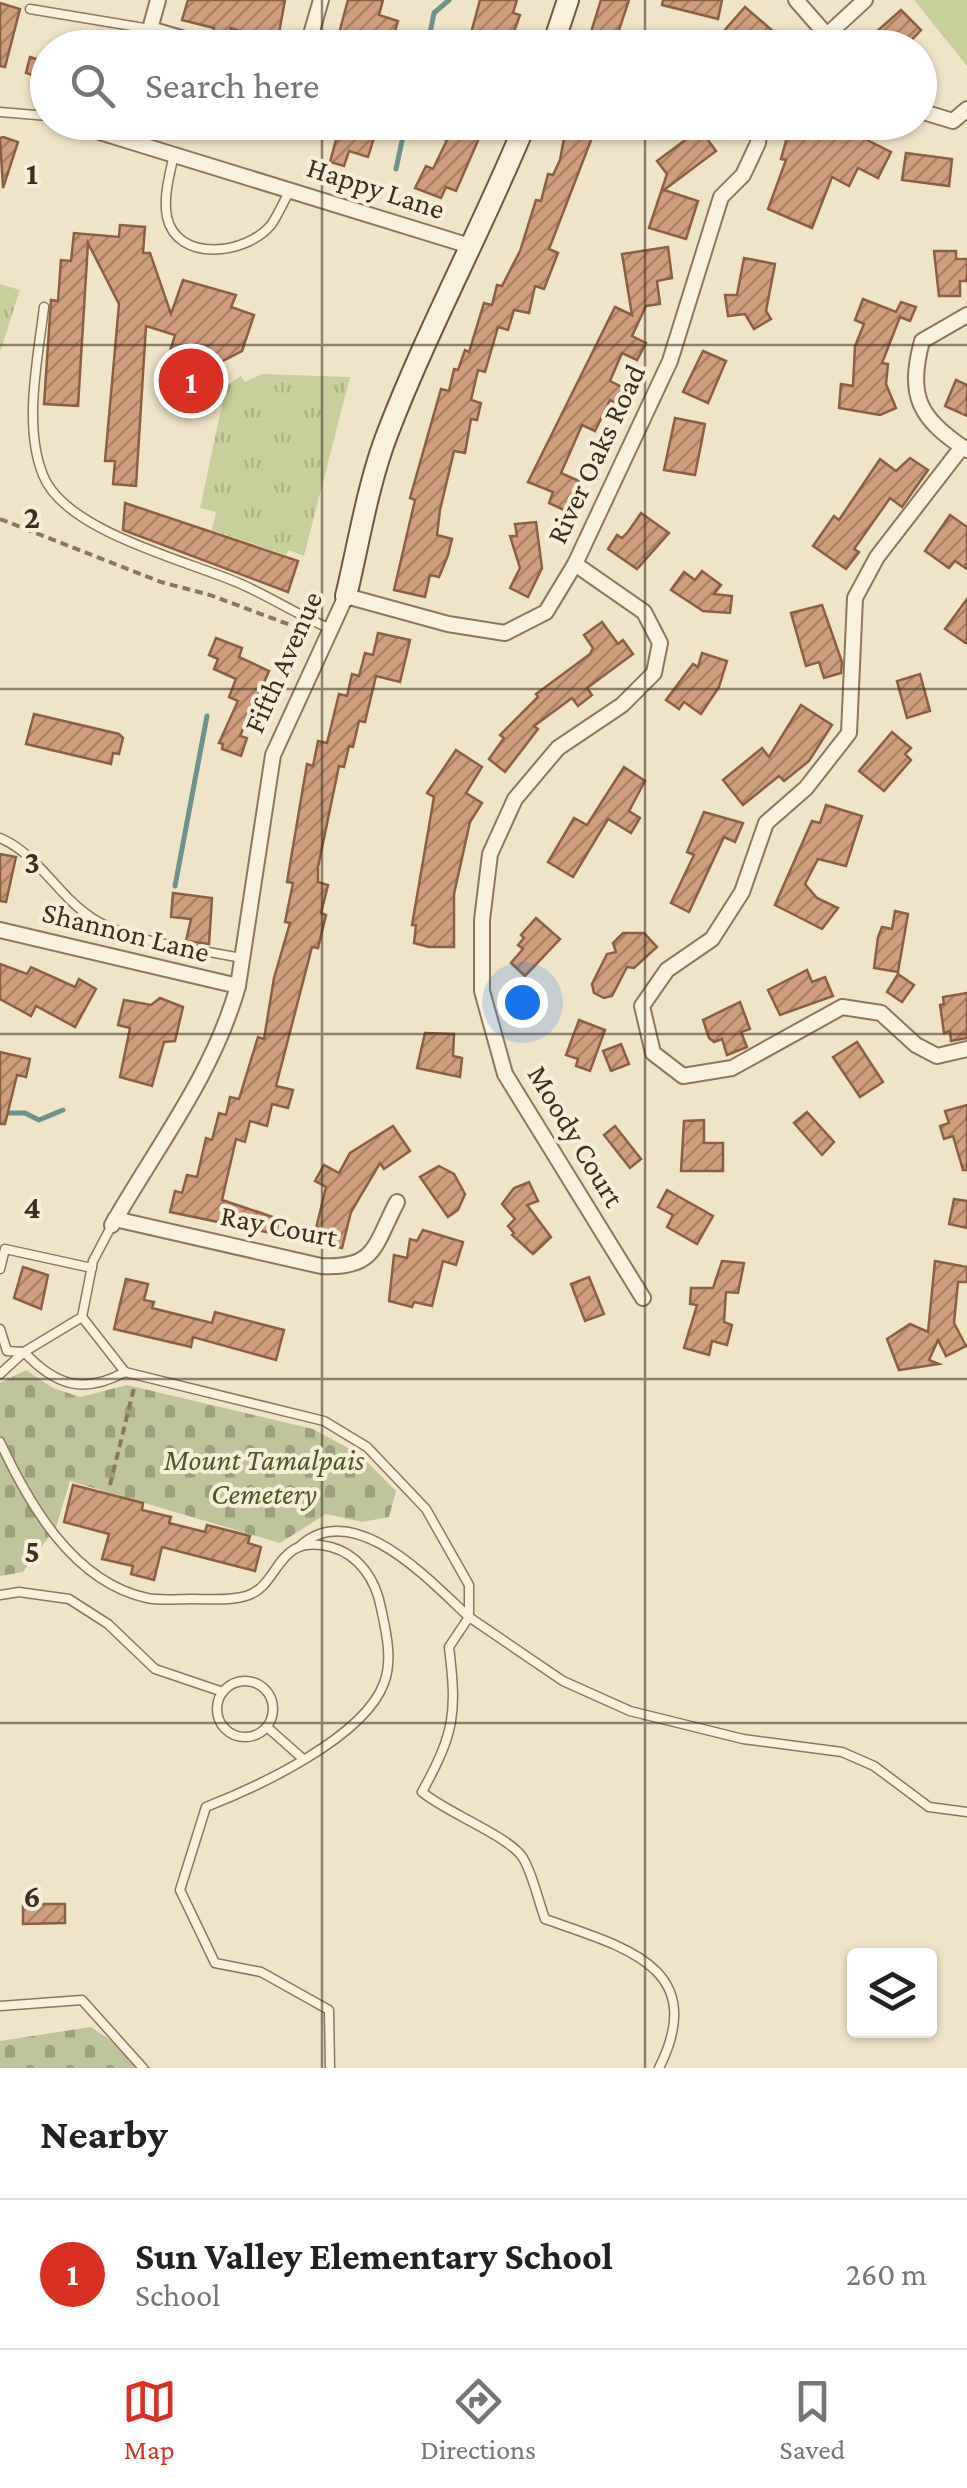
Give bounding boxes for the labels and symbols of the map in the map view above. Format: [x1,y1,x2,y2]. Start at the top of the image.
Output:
street label: Happy Lane [303,150,449,226]
text: 1 [26,155,38,191]
pin: 1 [158,344,224,418]
street label: River Oaks Road [540,359,652,549]
text: 2 [24,499,40,535]
street label: Fifth Avenue [237,586,328,738]
text: 3 [24,844,40,880]
street label: Shannon Lane [39,895,213,968]
your location [497,977,548,1028]
street label: Moody Court [521,1059,632,1214]
text: 4 [23,1189,41,1225]
street label: Ray Court [218,1198,341,1254]
park label: Mount Tamalpais Cemetery [163,1443,365,1511]
text: 5 [24,1533,40,1569]
text: 6 [23,1878,41,1914]

